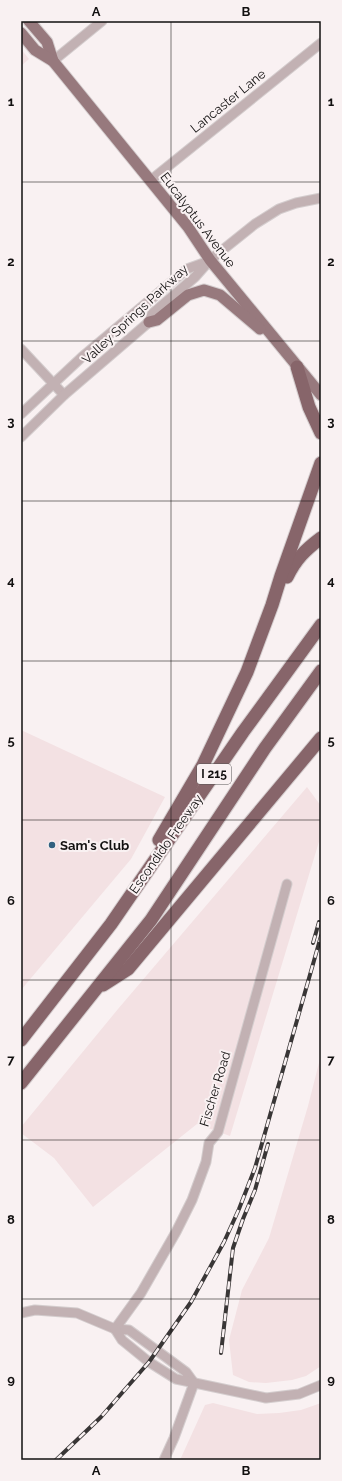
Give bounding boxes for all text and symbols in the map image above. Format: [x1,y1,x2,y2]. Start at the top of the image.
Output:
text: A [92,4,101,19]
text: B [242,4,251,19]
street label: Lancaster Lane [188,66,269,136]
text: 1 [8,94,15,109]
text: 1 [328,94,335,109]
street label: Eucalyptus Avenue [157,170,239,271]
text: 2 [7,254,15,269]
text: 2 [327,254,335,269]
street label: Valley Springs Parkway [79,261,191,367]
text: 3 [7,414,15,429]
text: 3 [327,414,335,429]
text: 4 [7,573,15,588]
text: 4 [327,573,335,588]
text: 5 [7,733,15,748]
text: 5 [327,733,335,748]
road number: I 215 [197,764,231,784]
street label: Escondido Freeway [126,792,206,896]
place label: Sam's Club [60,838,129,853]
marker: Sam's Club [47,840,57,850]
text: 6 [7,893,15,908]
text: 6 [327,893,335,908]
street label: Fischer Road [196,1050,234,1128]
text: 7 [7,1052,15,1067]
text: 7 [327,1052,335,1067]
text: 8 [7,1212,15,1227]
text: 8 [327,1212,335,1227]
text: 9 [7,1372,15,1387]
text: 9 [327,1372,335,1387]
text: A [92,1463,101,1478]
text: B [242,1463,251,1478]

